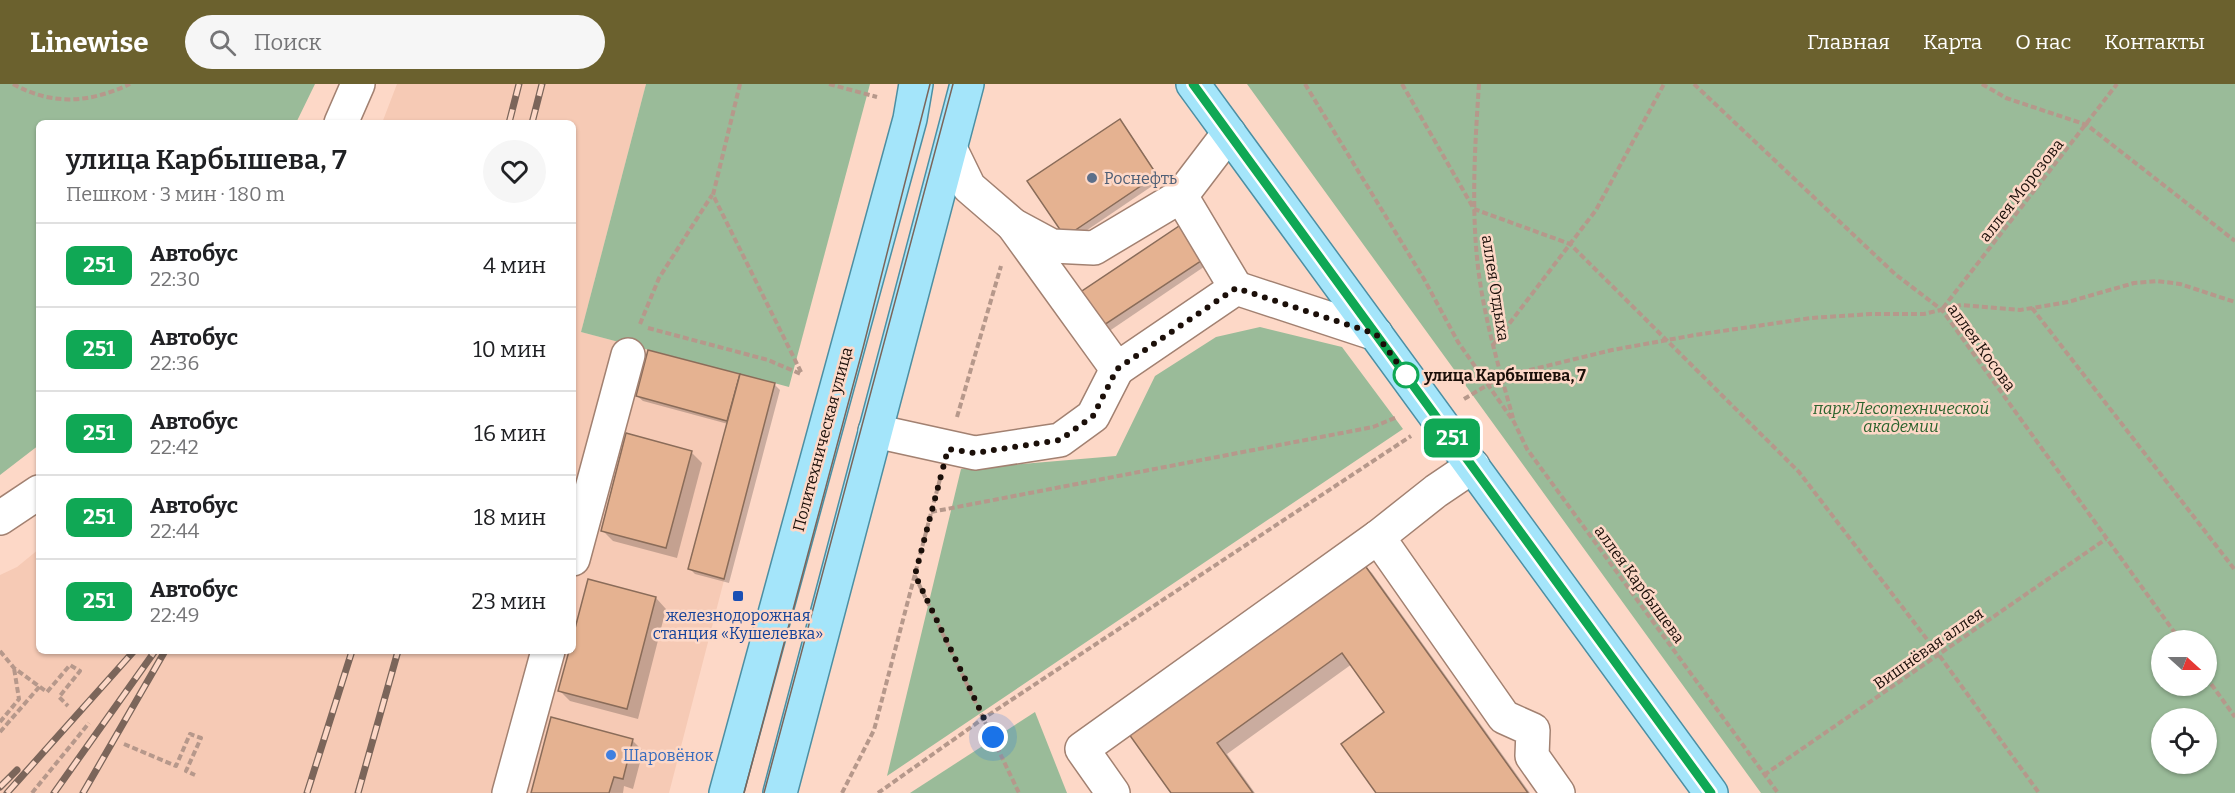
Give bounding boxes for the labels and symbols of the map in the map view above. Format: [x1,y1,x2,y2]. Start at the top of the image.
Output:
street label: аллея Морозова [1975,135,2068,246]
place label: Роснефть [1104,169,1177,188]
marker: Роснефть [1085,171,1099,185]
street label: аллея Отдыха [1478,234,1513,343]
street label: аллея Косова [1944,300,2020,395]
street label: Политехническая улица [789,345,856,533]
marker: улица Карбышева, 7 [1393,362,1419,388]
place label: улица Карбышева, 7 [1423,366,1586,385]
park label: парк Лесотехнической академии [1812,399,1989,436]
line badge: 251 [1418,418,1486,458]
street label: аллея Карбышева [1591,522,1689,647]
marker: железнодорожная станция «Кушелевка» [731,589,745,603]
street label: Вишнёвая аллея [1870,603,1987,693]
place label: железнодорожная станция «Кушелевка» [653,606,823,643]
north arrow [2151,630,2217,696]
your location [978,722,1008,752]
place label: Шаровёнок [623,746,714,765]
marker: Шаровёнок [604,748,618,762]

